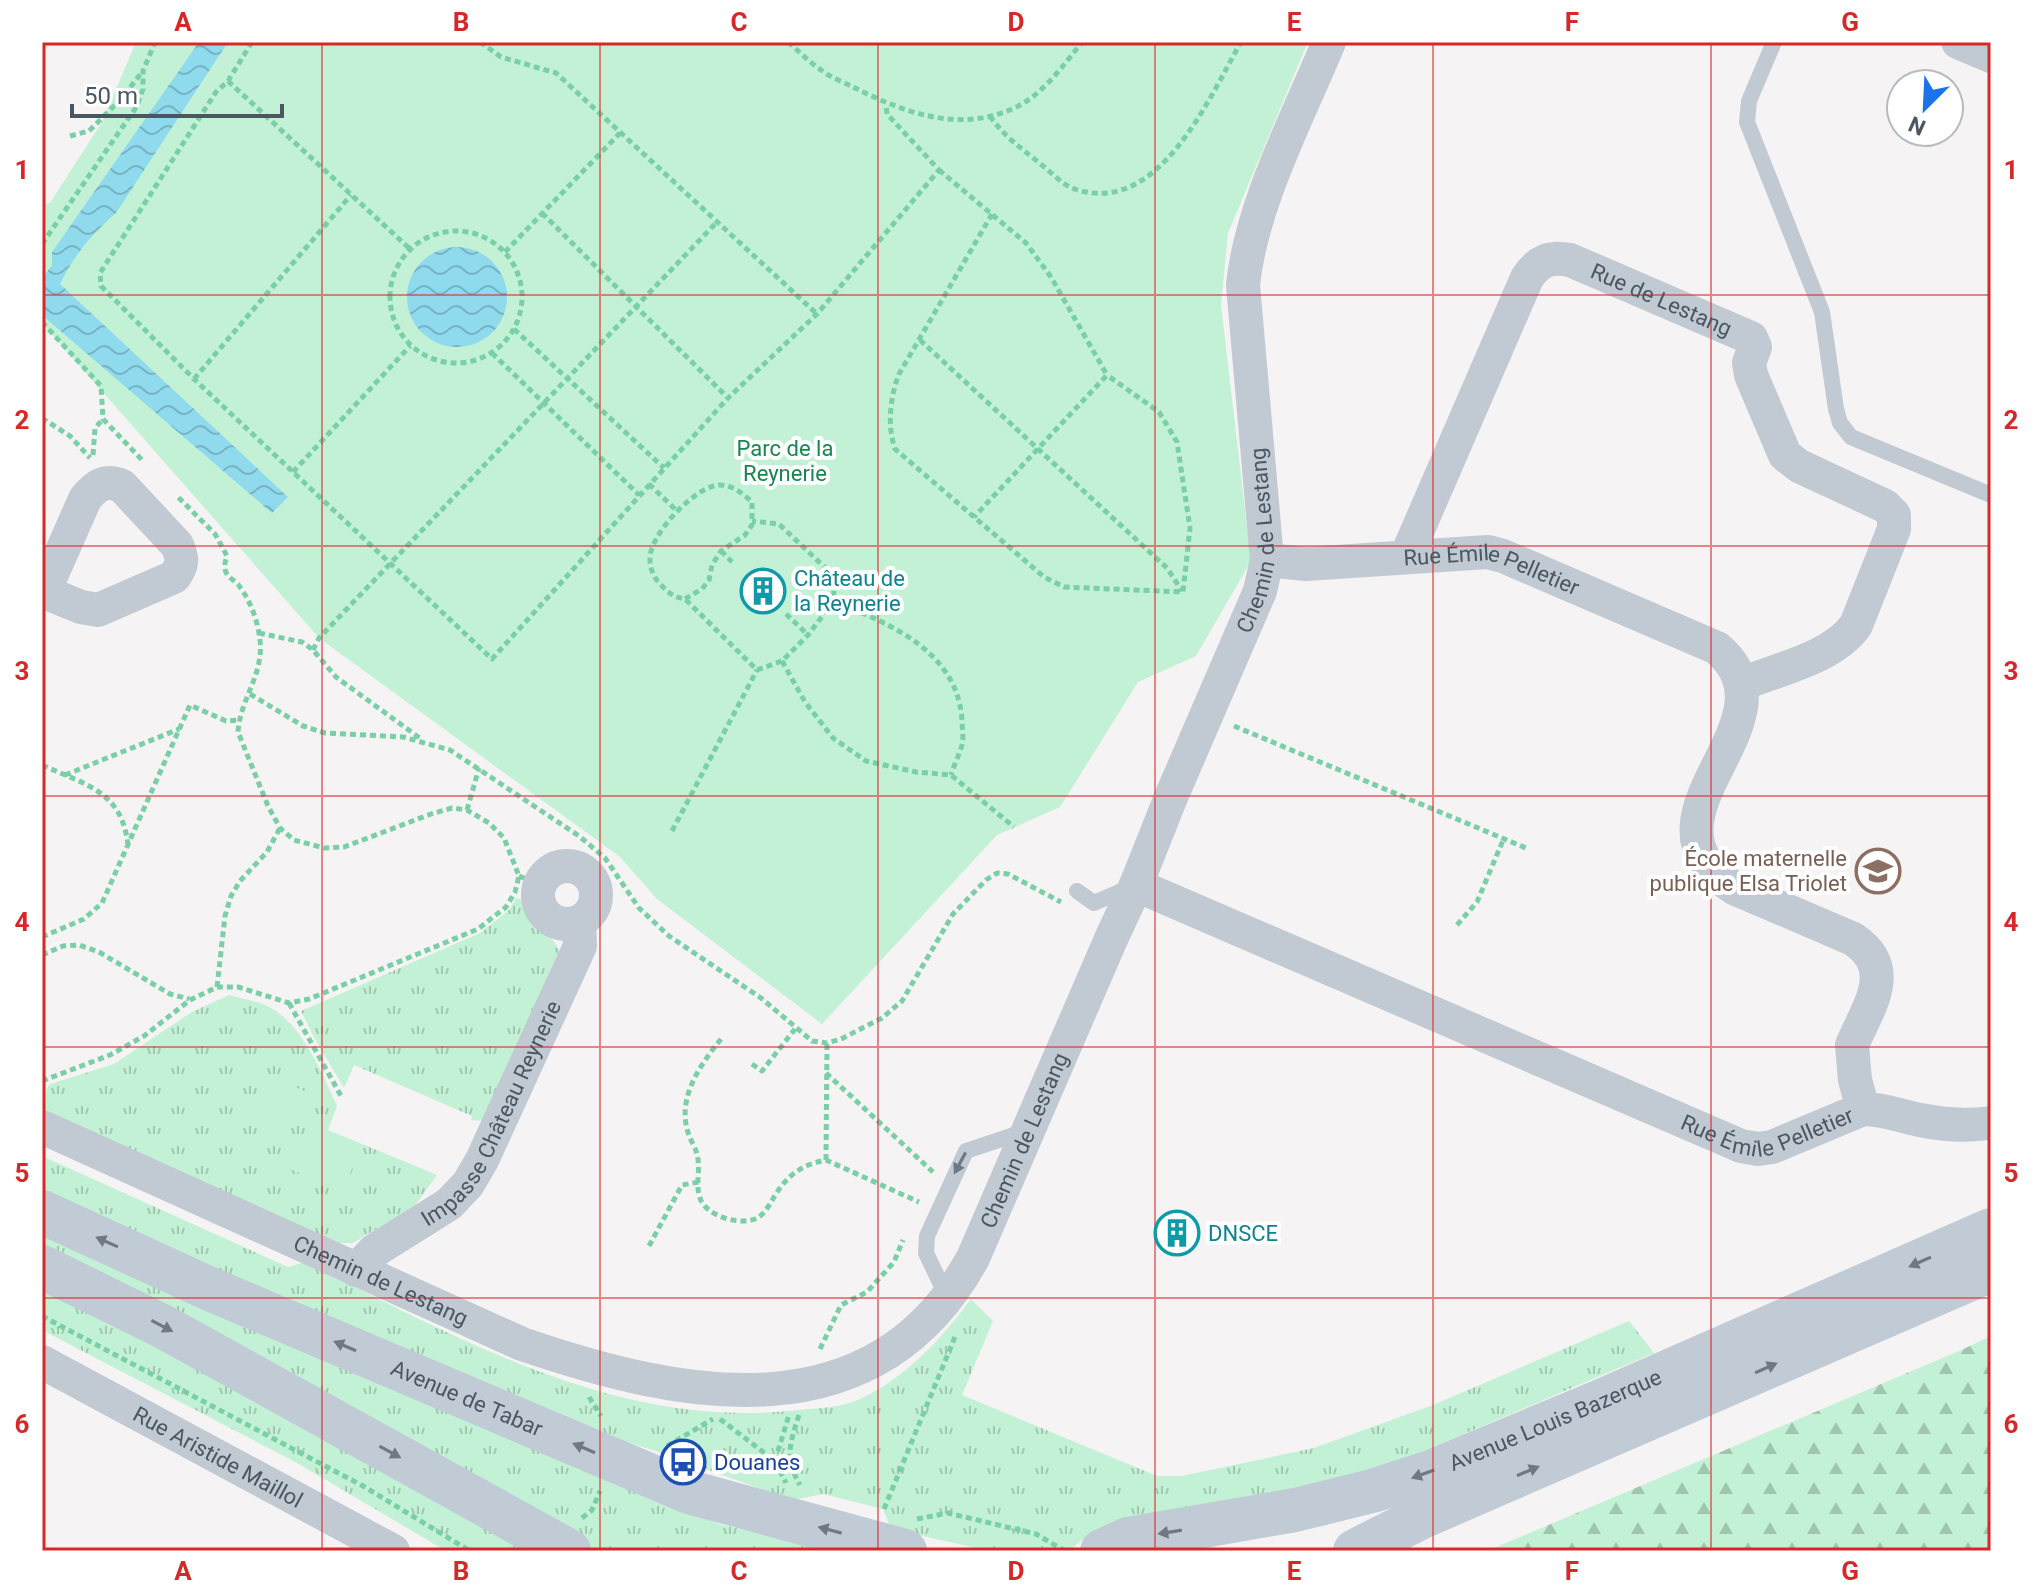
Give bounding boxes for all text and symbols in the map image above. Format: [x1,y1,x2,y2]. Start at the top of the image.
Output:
text: A [174,7,192,37]
text: B [453,7,469,37]
text: C [730,7,748,37]
text: D [1008,7,1024,37]
text: E [1287,7,1302,37]
text: F [1565,7,1579,37]
text: G [1841,7,1859,37]
scale bar [72,68,282,118]
north arrow [1885,68,1965,148]
text: 50 m [84,82,138,110]
text: N [1905,111,1929,140]
text: 1 [15,155,29,185]
text: 1 [2004,155,2018,185]
street label: Rue de Lestang [1587,258,1736,341]
text: 2 [15,405,29,435]
text: 2 [2004,405,2018,435]
park label: Parc de la Reynerie [737,436,833,486]
street label: Chemin de Lestang [1231,447,1280,636]
street label: Rue Émile Pelletier [1403,539,1584,600]
place label: Château de la Reynerie [794,566,905,616]
building icon: Château de la Reynerie [739,567,787,615]
text: 3 [15,656,29,686]
text: 3 [2004,656,2018,686]
place label: École maternelle publique Elsa Triolet [1650,846,1847,896]
school or university icon: École maternelle publique Elsa Triolet [1854,847,1902,895]
text: 4 [15,907,30,937]
text: 4 [2004,907,2019,937]
street label: Impasse Château Reynerie [416,997,566,1231]
street label: Chemin de Lestang [975,1049,1073,1232]
street label: Rue Émile Pelletier [1676,1097,1858,1129]
text: Rue Émile Pelletier [1677,1102,1857,1162]
one-way arrow [954,1151,967,1174]
text: 5 [15,1158,29,1188]
text: 5 [2004,1158,2018,1188]
building icon: DNSCE [1153,1209,1201,1257]
place label: DNSCE [1208,1221,1278,1246]
street label: Chemin de Lestang [290,1230,472,1330]
one-way arrow [95,1235,118,1249]
one-way arrow [1908,1255,1932,1269]
one-way arrow [151,1319,173,1333]
one-way arrow [333,1340,357,1353]
street label: Avenue de Tabar [387,1355,547,1441]
one-way arrow [1754,1361,1778,1374]
street label: Avenue Louis Bazerque [1445,1364,1665,1475]
street label: Rue Aristide Maillol [129,1401,307,1513]
text: 6 [15,1409,30,1439]
text: 6 [2004,1409,2019,1439]
bus stop icon: Douanes [659,1438,707,1486]
one-way arrow [572,1442,596,1455]
one-way arrow [378,1445,401,1459]
place label: Douanes [714,1450,800,1475]
one-way arrow [1516,1465,1540,1478]
one-way arrow [1411,1468,1435,1481]
one-way arrow [818,1523,843,1535]
one-way arrow [1157,1526,1182,1539]
text: A [174,1556,192,1586]
text: B [453,1556,469,1586]
text: C [730,1556,748,1586]
text: D [1008,1556,1024,1586]
text: E [1287,1556,1302,1586]
text: F [1565,1556,1579,1586]
text: G [1841,1556,1859,1586]

